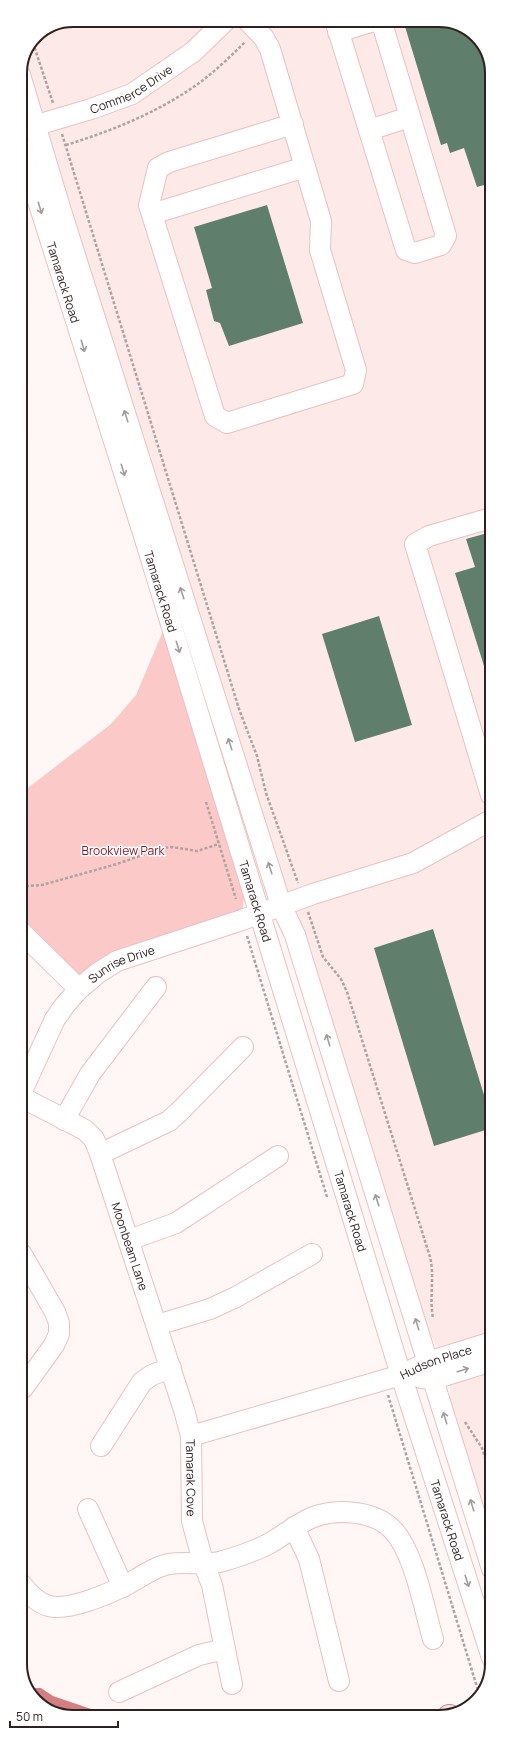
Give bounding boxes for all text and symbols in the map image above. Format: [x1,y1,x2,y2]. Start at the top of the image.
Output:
street label: Commerce Drive [87,60,175,117]
one-way arrow [37,202,44,215]
street label: Tamarack Road [43,240,85,325]
one-way arrow [80,339,88,351]
one-way arrow [122,410,129,423]
one-way arrow [119,463,127,475]
street label: Tamarack Road [140,549,181,634]
one-way arrow [178,588,186,600]
one-way arrow [174,641,182,653]
one-way arrow [226,738,233,751]
park label: Brookview Park [82,842,165,859]
street label: Tamarack Road [235,858,276,944]
one-way arrow [265,862,273,874]
street label: Sunrise Drive [84,941,157,987]
one-way arrow [324,1034,331,1047]
street label: Tamarack Road [330,1168,371,1254]
one-way arrow [373,1195,381,1207]
street label: Moonbeam Lane [108,1200,153,1292]
one-way arrow [413,1318,420,1331]
street label: Hudson Place [397,1340,474,1383]
one-way arrow [456,1366,469,1373]
one-way arrow [441,1411,448,1424]
street label: Tamarak Cove [183,1439,200,1517]
street label: Tamarack Road [427,1477,469,1563]
one-way arrow [468,1499,475,1512]
one-way arrow [464,1575,471,1588]
scale bar [10,1703,118,1729]
text: 50 m [16,1708,43,1725]

